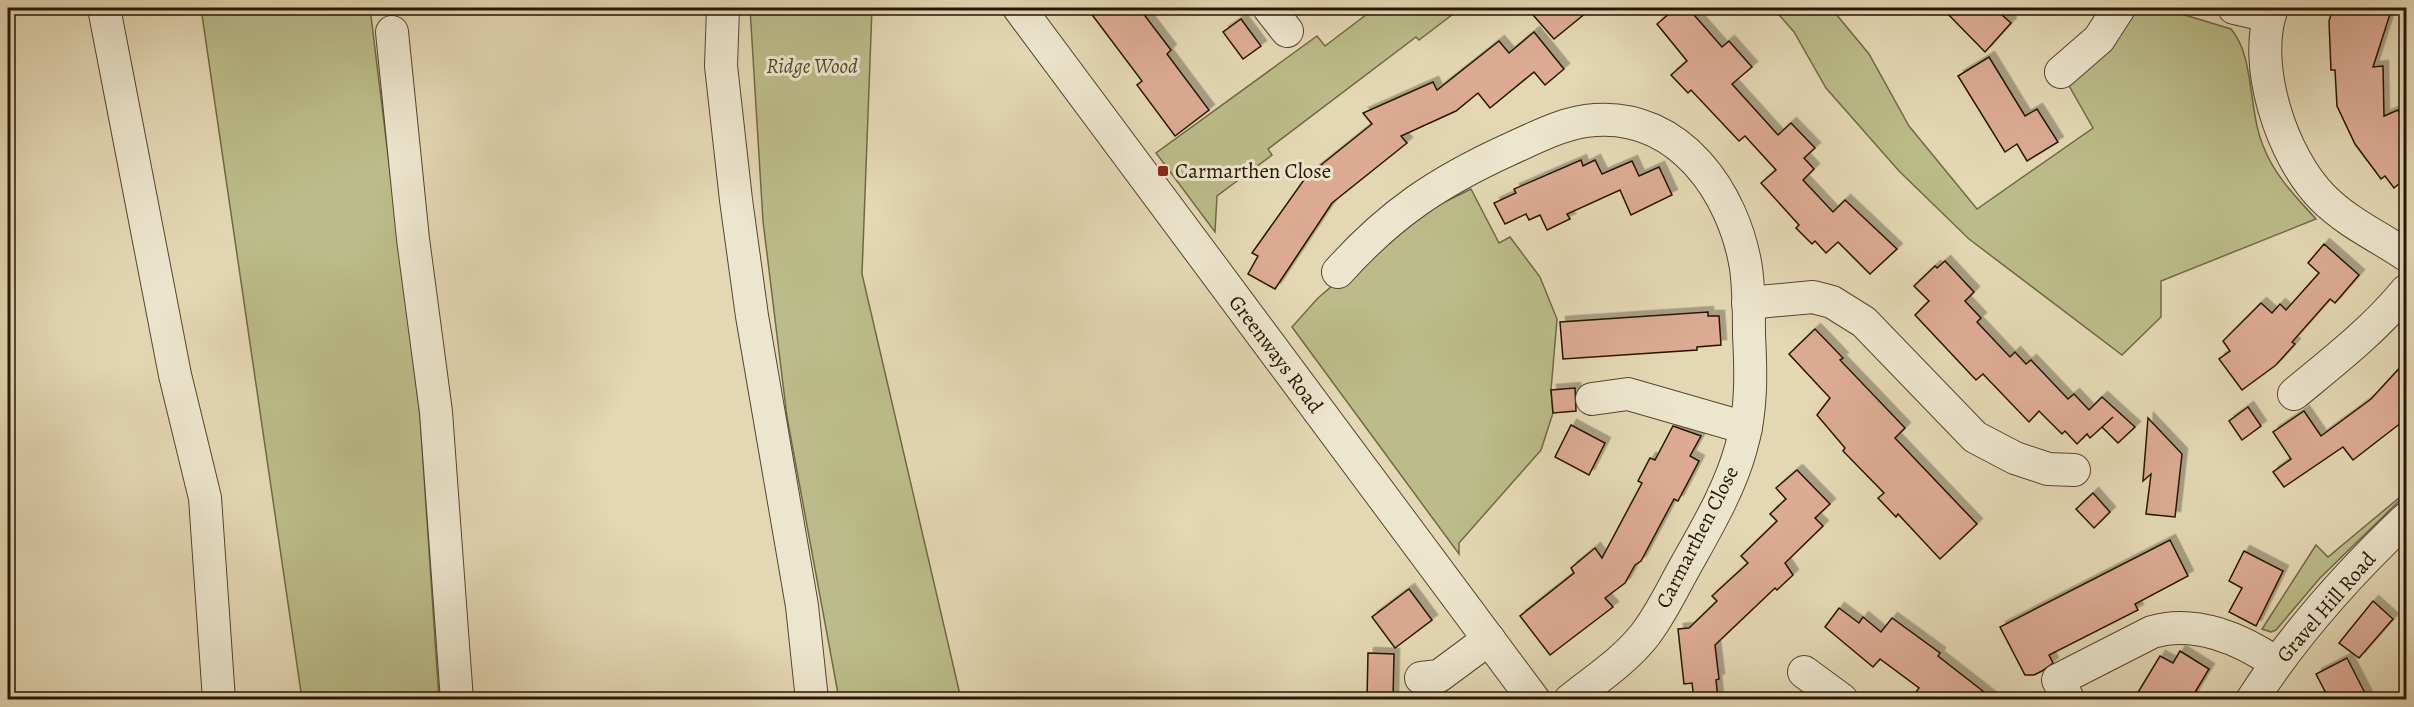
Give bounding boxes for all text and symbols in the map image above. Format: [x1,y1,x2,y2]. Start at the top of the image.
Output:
park label: Ridge Wood [766,52,858,80]
place label: Carmarthen Close [1175,157,1331,185]
marker: Carmarthen Close [1156,164,1170,178]
street label: Greenways Road [1222,289,1330,419]
street label: Carmarthen Close [1649,461,1745,613]
street label: Gravel Hill Road [2270,545,2382,668]

